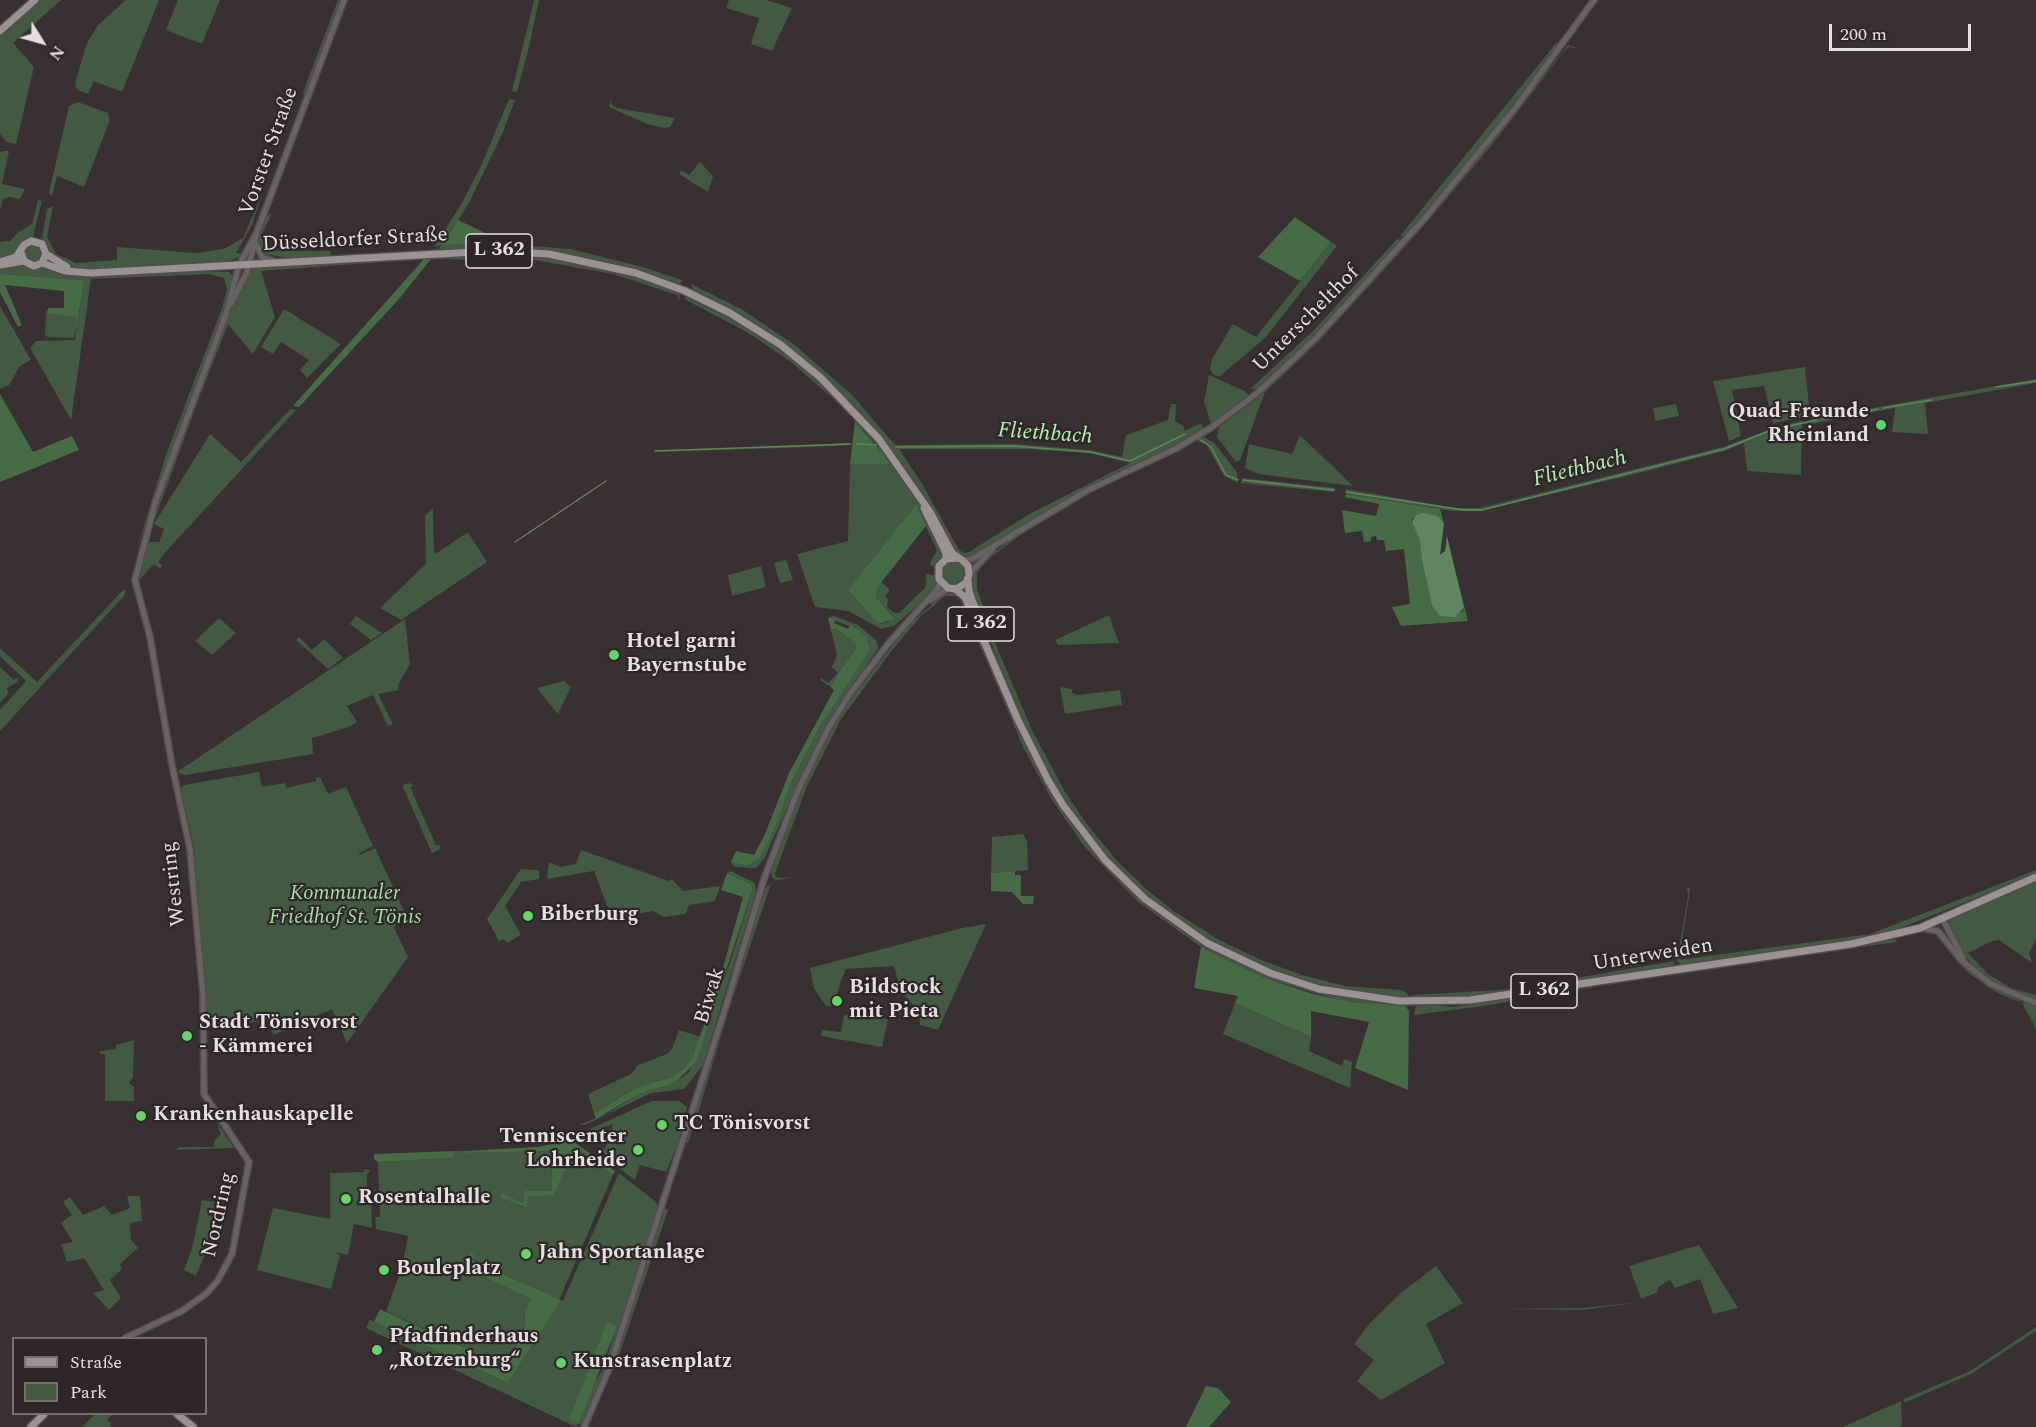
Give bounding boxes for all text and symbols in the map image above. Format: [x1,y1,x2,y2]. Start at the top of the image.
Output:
north arrow [12,12,72,72]
scale bar [1832,12,1974,50]
text: 200 m [1840,21,1887,48]
text: N [43,40,70,65]
street label: Vorster Straße [235,84,305,220]
street label: Düsseldorfer Straße [262,224,448,258]
road number: L 362 [466,234,532,268]
street label: Unterschelthof [1248,261,1366,379]
place label: Quad-Freunde Rheinland [1729,400,1869,450]
marker: Quad-Freunde Rheinland [1874,418,1888,432]
water label: Fliethbach [997,419,1093,451]
water label: Fliethbach [1531,446,1629,494]
road number: L 362 [948,607,1014,641]
place label: Hotel garni Bayernstube [626,630,747,680]
marker: Hotel garni Bayernstube [607,648,621,662]
street label: Westring [157,840,193,928]
park label: Kommunaler Friedhof St. Tönis [269,882,421,932]
place label: Biberburg [540,903,639,929]
marker: Biberburg [521,909,535,923]
street label: Unterweiden [1591,934,1715,978]
street label: Biwak [690,965,732,1027]
road number: L 362 [1511,974,1577,1008]
place label: Bildstock mit Pieta [849,976,941,1026]
marker: Bildstock mit Pieta [830,994,844,1008]
place label: Stadt Tönisvorst - Kämmerei [199,1011,357,1061]
marker: Stadt Tönisvorst - Kämmerei [180,1029,194,1043]
place label: Krankenhauskapelle [153,1103,354,1129]
marker: Krankenhauskapelle [134,1109,148,1123]
place label: TC Tönisvorst [674,1112,811,1138]
marker: TC Tönisvorst [655,1118,669,1132]
place label: Tenniscenter Lohrheide [499,1125,626,1175]
marker: Tenniscenter Lohrheide [631,1143,645,1157]
street label: Nordring [198,1170,242,1260]
place label: Rosentalhalle [358,1186,491,1212]
marker: Rosentalhalle [339,1192,353,1206]
place label: Jahn Sportanlage [538,1241,705,1267]
marker: Jahn Sportanlage [519,1247,533,1261]
place label: Bouleplatz [396,1257,501,1283]
marker: Bouleplatz [377,1263,391,1277]
place label: Pfadfinderhaus „Rotzenburg“ [389,1325,539,1375]
legend [12,1337,207,1415]
marker: Pfadfinderhaus „Rotzenburg“ [370,1343,384,1357]
text: Straße [70,1349,122,1376]
place label: Kunstrasenplatz [573,1350,732,1376]
marker: Kunstrasenplatz [554,1356,568,1370]
text: Park [70,1379,107,1406]

